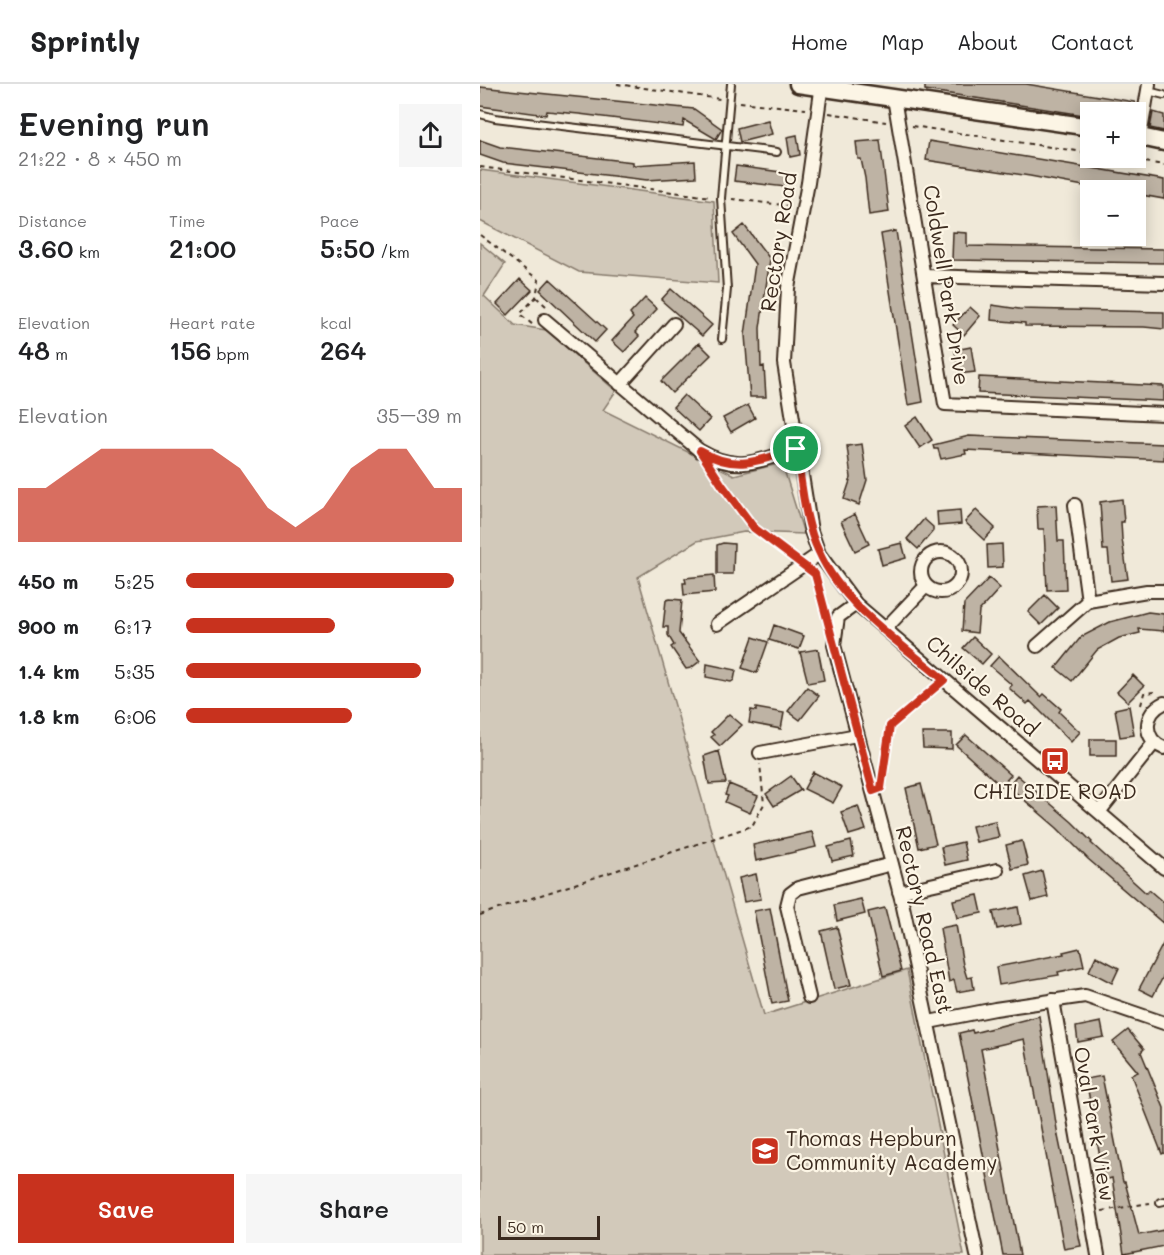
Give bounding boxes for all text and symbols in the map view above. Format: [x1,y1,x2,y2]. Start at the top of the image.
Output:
text: Sprintly [30,23,140,59]
text: Home [791,28,848,55]
text: Map [881,28,924,55]
text: About [957,28,1018,55]
text: Contact [1051,28,1134,55]
text: Evening run [18,101,210,144]
map controls [1080,102,1146,246]
button: + [1080,102,1146,168]
button: share [399,104,462,167]
text: 21:22 · 8 × 450 m [18,145,182,171]
street label: Rectory Road [753,170,802,314]
button: − [1080,180,1146,246]
street label: Coldwell Park Drive [918,183,977,387]
text: Distance [18,210,87,231]
text: Time [169,210,205,231]
text: Pace [320,210,359,231]
text: 3.60 [18,231,74,265]
text: 21:00 [169,231,236,265]
text: 5:50 [320,231,375,265]
text: km [74,241,100,262]
text: /km [375,241,410,262]
text: Elevation [18,312,90,333]
text: Heart rate [169,312,255,333]
text: kcal [320,312,352,333]
text: 48 [18,333,50,367]
text: 156 [169,333,211,367]
text: 264 [320,333,366,367]
text: m [50,343,68,364]
text: bpm [211,343,249,364]
text: Elevation [18,402,108,428]
text: 35–39 m [376,402,462,428]
pin [770,423,821,474]
icon: arrive [779,432,812,465]
text: 450 m [18,568,78,594]
text: 5:25 [114,568,155,594]
text: 900 m [18,613,79,639]
text: 6:17 [114,613,152,639]
street label: Chilside Road [921,629,1045,741]
text: 1.4 km [18,658,80,684]
text: 5:35 [114,658,155,684]
text: 1.8 km [18,703,79,729]
text: 6:06 [114,703,157,729]
bus stop icon: CHILSIDE ROAD [1039,745,1071,777]
place label: CHILSIDE ROAD [973,777,1137,804]
street label: Rectory Road East [891,823,960,1016]
street label: Oval Park View [1069,1044,1122,1203]
place label: Thomas Hepburn Community Academy [786,1124,997,1175]
school or university icon: Thomas Hepburn Community Academy [749,1135,781,1167]
button: Save [18,1174,234,1243]
button: Share [246,1174,462,1243]
scale bar [498,1213,600,1240]
text: 50 m [507,1216,544,1237]

